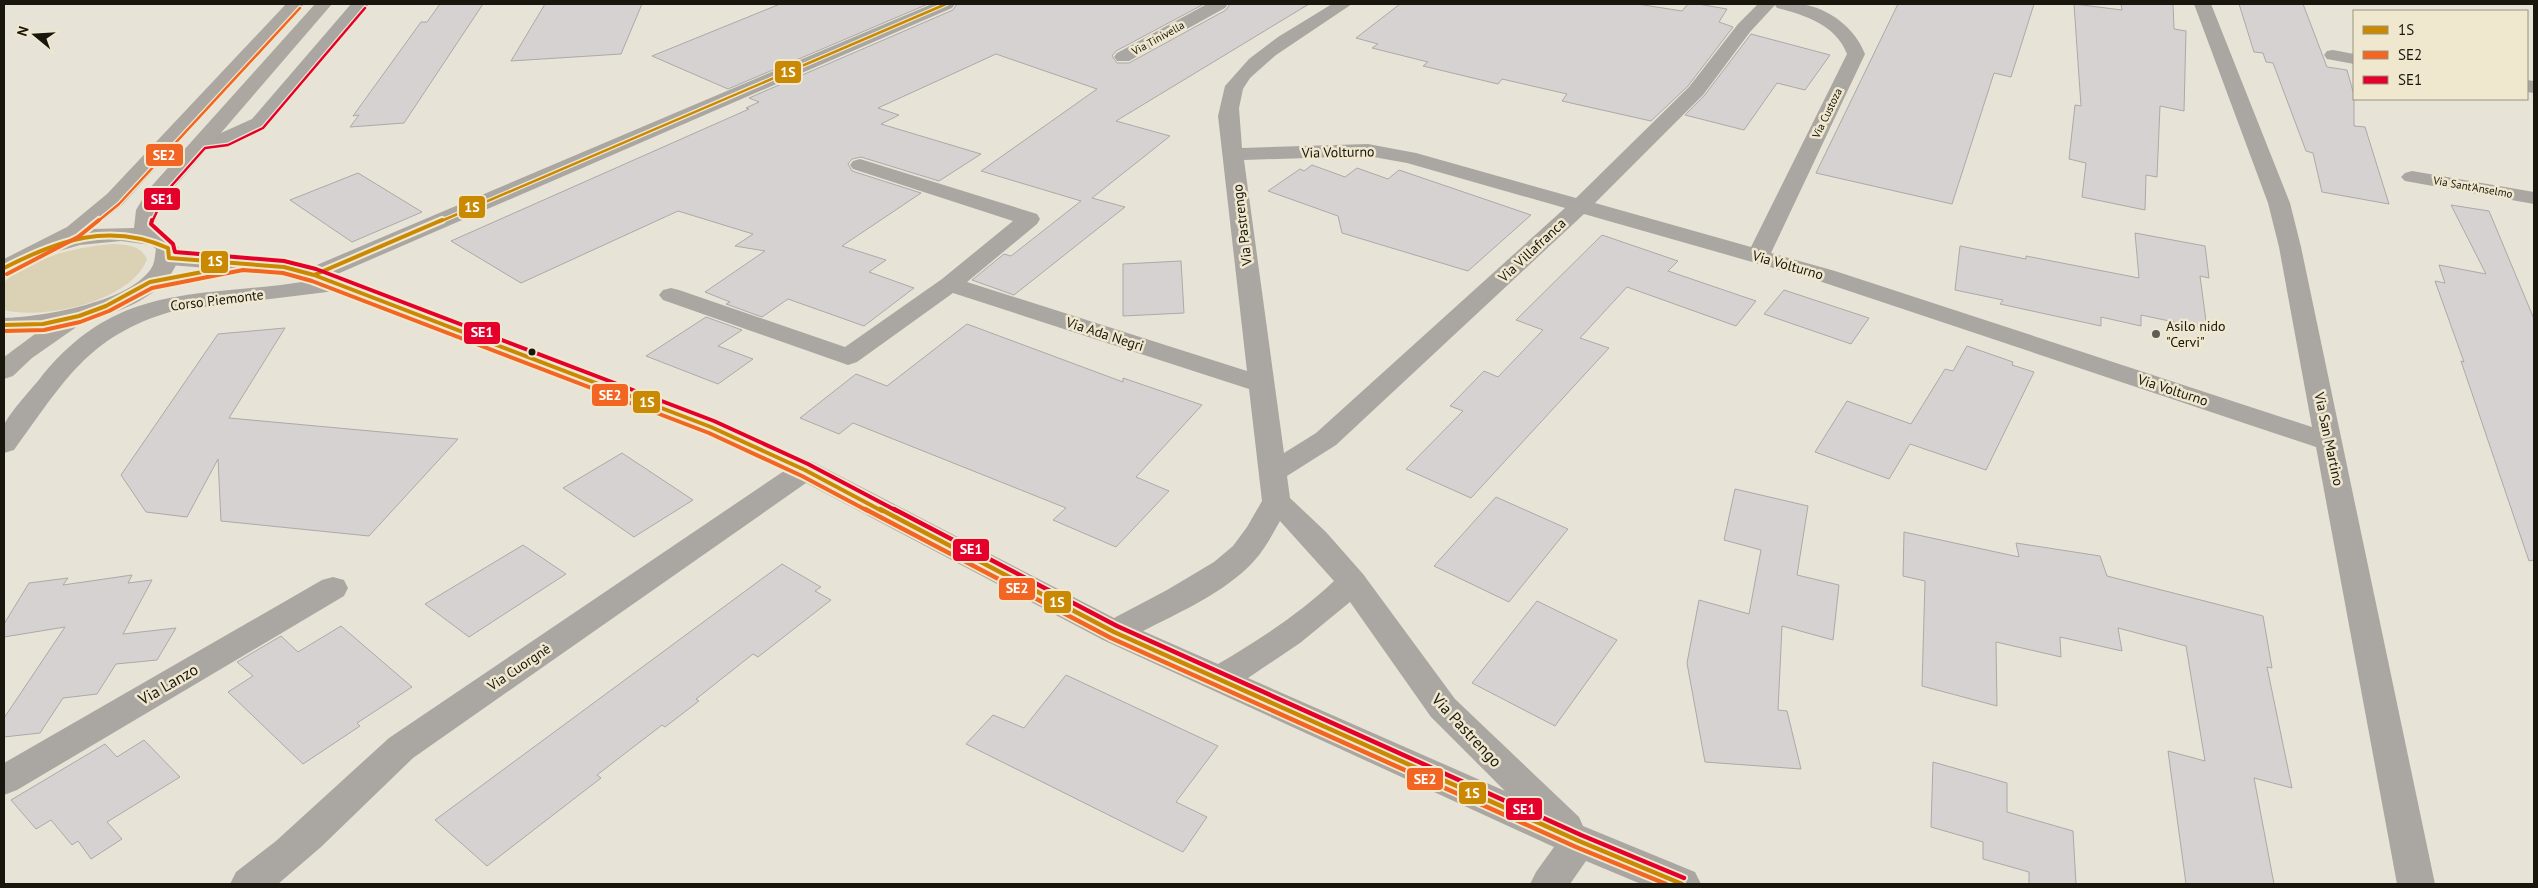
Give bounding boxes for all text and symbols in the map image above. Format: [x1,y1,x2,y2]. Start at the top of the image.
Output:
north arrow [10,10,60,60]
legend [2353,10,2528,100]
street label: Via Tinivella [1128,18,1187,59]
text: 1S [2398,20,2414,39]
text: N [13,24,33,38]
text: SE2 [2398,45,2422,64]
line badge: 1S [774,60,802,84]
text: 1S [780,63,796,81]
text: SE1 [2398,70,2422,89]
street label: Via Custoza [1808,86,1845,141]
street label: Via Volturno [1300,142,1375,162]
line badge: SE2 [145,143,184,167]
text: SE2 [153,146,175,164]
street label: Via Sant'Anselmo [2431,173,2514,201]
street label: Via Pastrengo [1228,183,1256,268]
line badge: SE1 [143,187,181,211]
text: SE1 [151,190,173,208]
line badge: 1S [458,195,486,219]
text: 1S [464,198,480,216]
street label: Via Villafranca [1494,214,1570,287]
street label: Via Volturno [1750,246,1826,284]
line badge: 1S [200,250,229,274]
text: 1S [207,252,223,270]
street label: Corso Piemonte [169,285,265,315]
street label: Via Ada Negri [1063,313,1146,355]
place label: Asilo nido "Cervi" [2166,317,2226,351]
line badge: SE1 [463,321,501,345]
text: SE1 [471,323,493,341]
marker: Asilo nido "Cervi" [2150,328,2162,340]
unlabelled marker [527,347,537,357]
street label: Via Volturno [2135,370,2210,410]
line badge: SE2 [591,383,629,407]
text: SE2 [599,386,621,404]
line badge: 1S [632,390,661,414]
street label: Via San Martino [2310,390,2348,487]
text: 1S [639,393,655,411]
line badge: SE1 [952,538,990,562]
text: SE1 [960,540,982,558]
line badge: SE2 [998,577,1036,601]
text: SE2 [1006,579,1028,597]
line badge: 1S [1043,590,1072,614]
text: 1S [1049,593,1065,611]
street label: Via Cuorgnè [483,639,554,695]
street label: Via Lanzo [134,659,201,710]
street label: Via Pastrengo [1427,688,1506,771]
line badge: SE2 [1406,767,1444,791]
text: SE2 [1414,770,1436,788]
line badge: 1S [1458,781,1487,805]
text: 1S [1464,784,1480,802]
line badge: SE1 [1505,797,1543,821]
text: SE1 [1513,800,1535,818]

